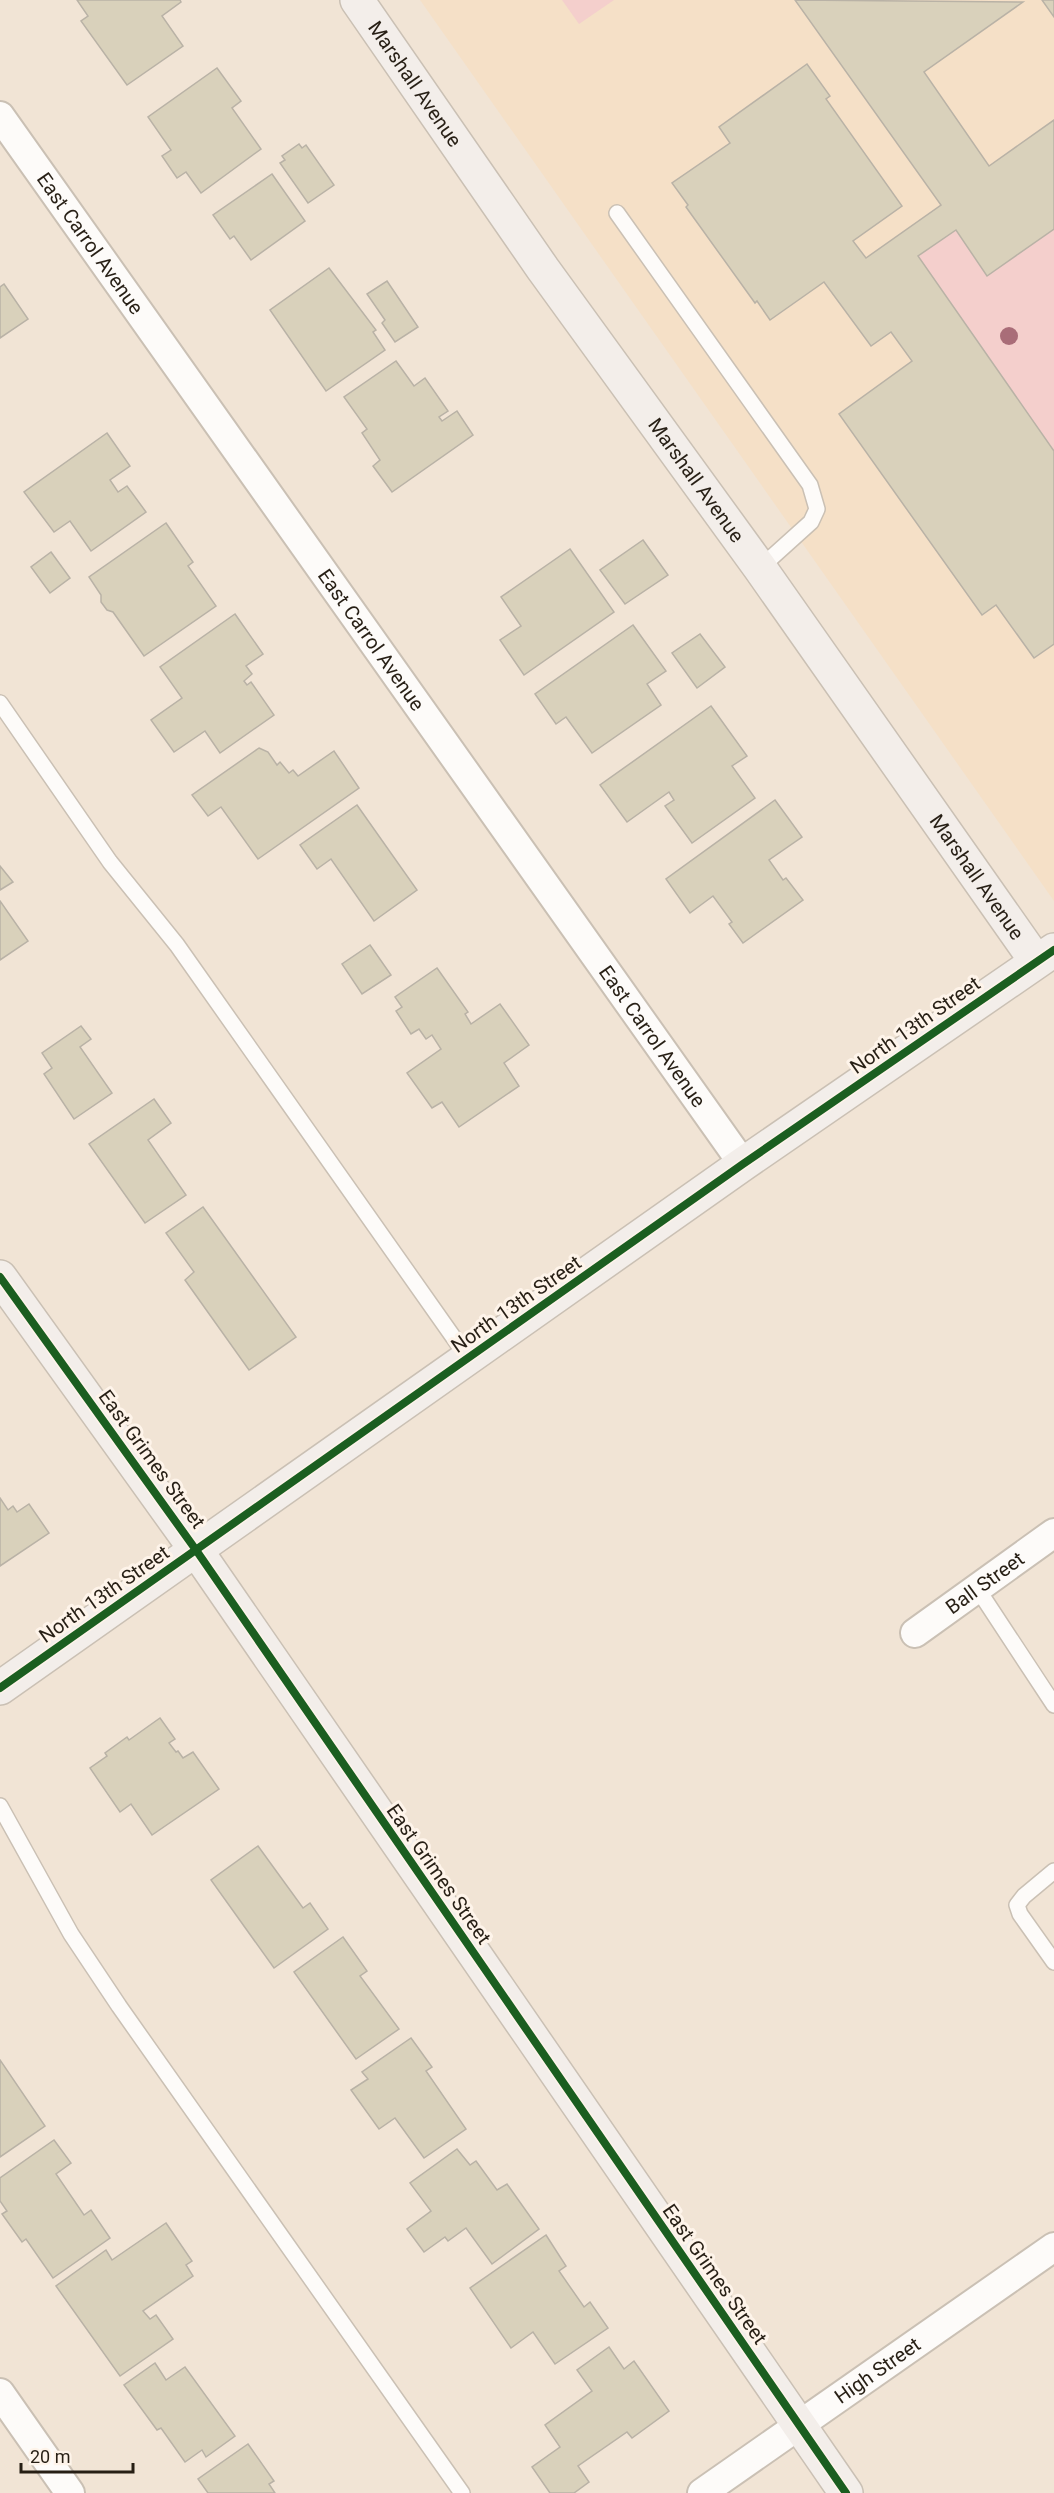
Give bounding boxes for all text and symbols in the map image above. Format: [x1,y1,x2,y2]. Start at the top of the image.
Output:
street label: Marshall Avenue [363,16,467,151]
street label: East Carrol Avenue [32,168,149,319]
street label: Marshall Avenue [643,413,749,547]
street label: East Carrol Avenue [313,564,430,715]
street label: Marshall Avenue [925,810,1029,944]
street label: East Carrol Avenue [594,961,711,1112]
street label: North 13th Street [845,971,985,1079]
street label: North 13th Street [446,1250,586,1358]
street label: East Grimes Street [94,1385,210,1533]
street label: North 13th Street [34,1540,174,1648]
street label: Ball Street [941,1547,1029,1619]
street label: East Grimes Street [382,1799,496,1949]
street label: East Grimes Street [658,2199,772,2349]
street label: High Street [830,2332,925,2409]
scale bar [21,2436,134,2474]
text: 20 m [30,2446,70,2467]

